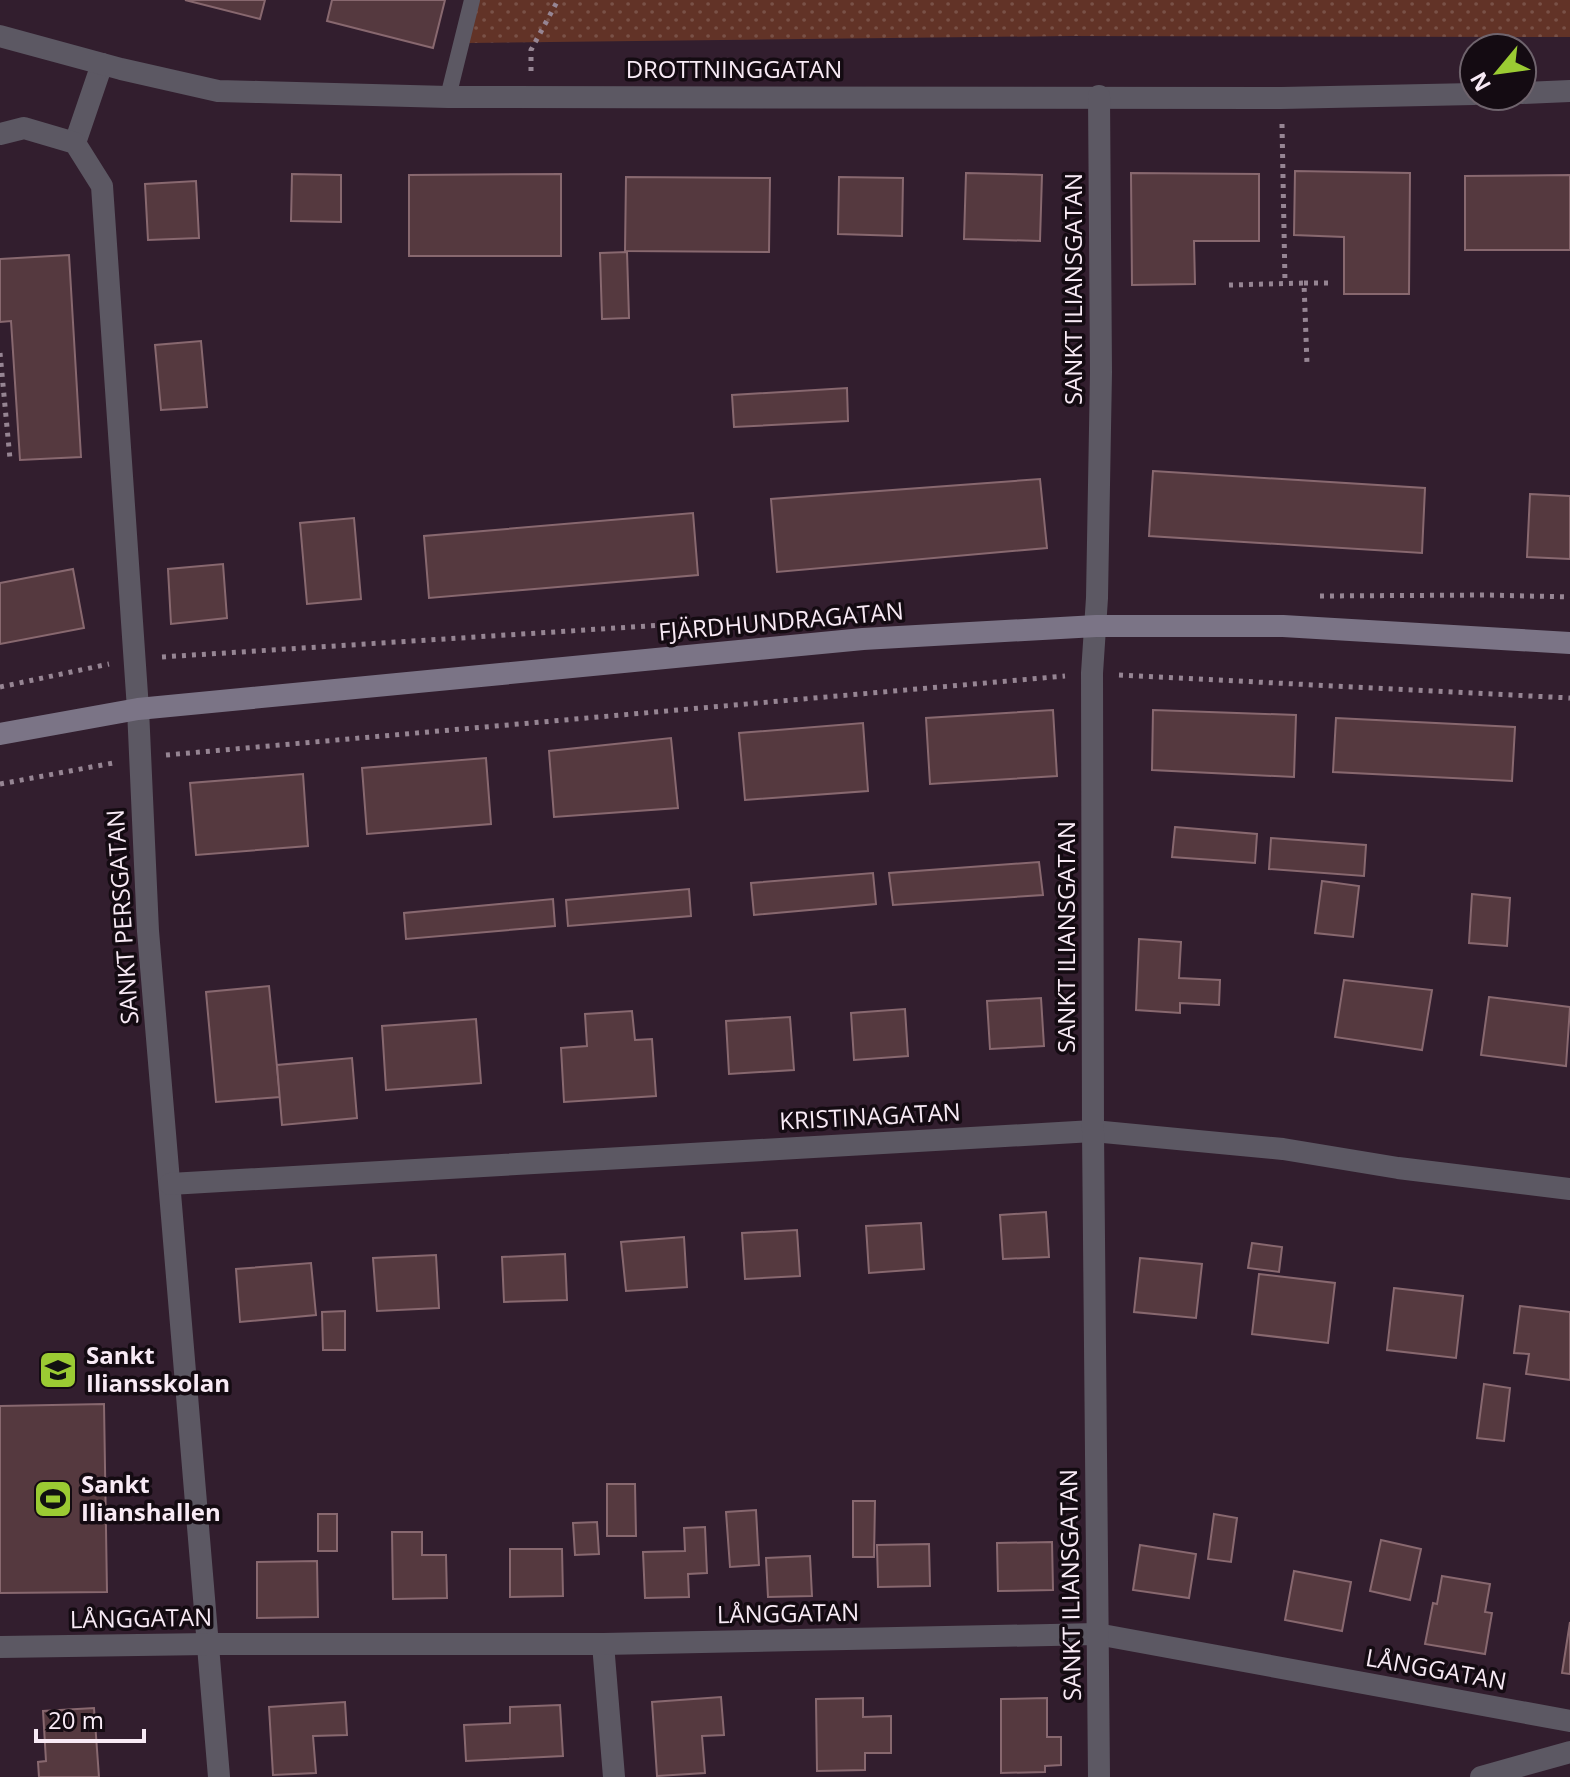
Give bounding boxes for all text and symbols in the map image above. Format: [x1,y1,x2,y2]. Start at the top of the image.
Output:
north arrow [1458,32,1538,112]
street label: DROTTNINGGATAN [626,52,842,85]
text: N [1462,67,1497,97]
street label: SANKT ILIANSGATAN [1056,173,1089,405]
street label: FJÄRDHUNDRAGATAN [657,593,905,648]
street label: SANKT PERSGATAN [98,809,145,1026]
street label: SANKT ILIANSGATAN [1049,821,1082,1053]
street label: KRISTINAGATAN [778,1094,961,1137]
place label: Sankt Iliansskolan [86,1338,230,1399]
school or university icon: Sankt Iliansskolan [37,1349,79,1391]
place label: Sankt Ilianshallen [81,1467,221,1528]
street label: SANKT ILIANSGATAN [1051,1469,1088,1701]
sports icon: Sankt Ilianshallen [32,1478,74,1520]
street label: LÅNGGATAN [717,1595,859,1630]
street label: LÅNGGATAN [70,1600,212,1635]
street label: LÅNGGATAN [1363,1640,1509,1697]
scale bar [36,1693,144,1743]
text: 20 m [48,1703,104,1736]

